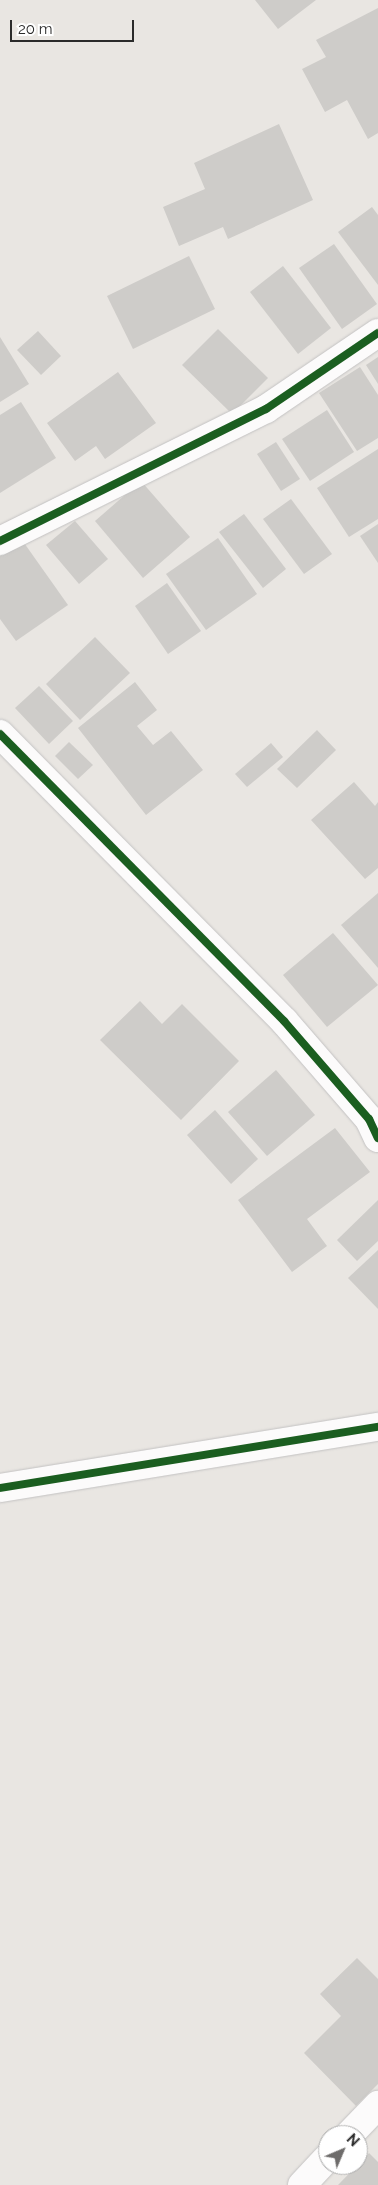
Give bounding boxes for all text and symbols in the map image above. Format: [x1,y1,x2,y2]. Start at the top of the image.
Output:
scale bar [12,10,136,42]
text: 20 m [18,20,53,38]
north arrow [318,2125,368,2175]
text: N [343,2131,362,2150]

